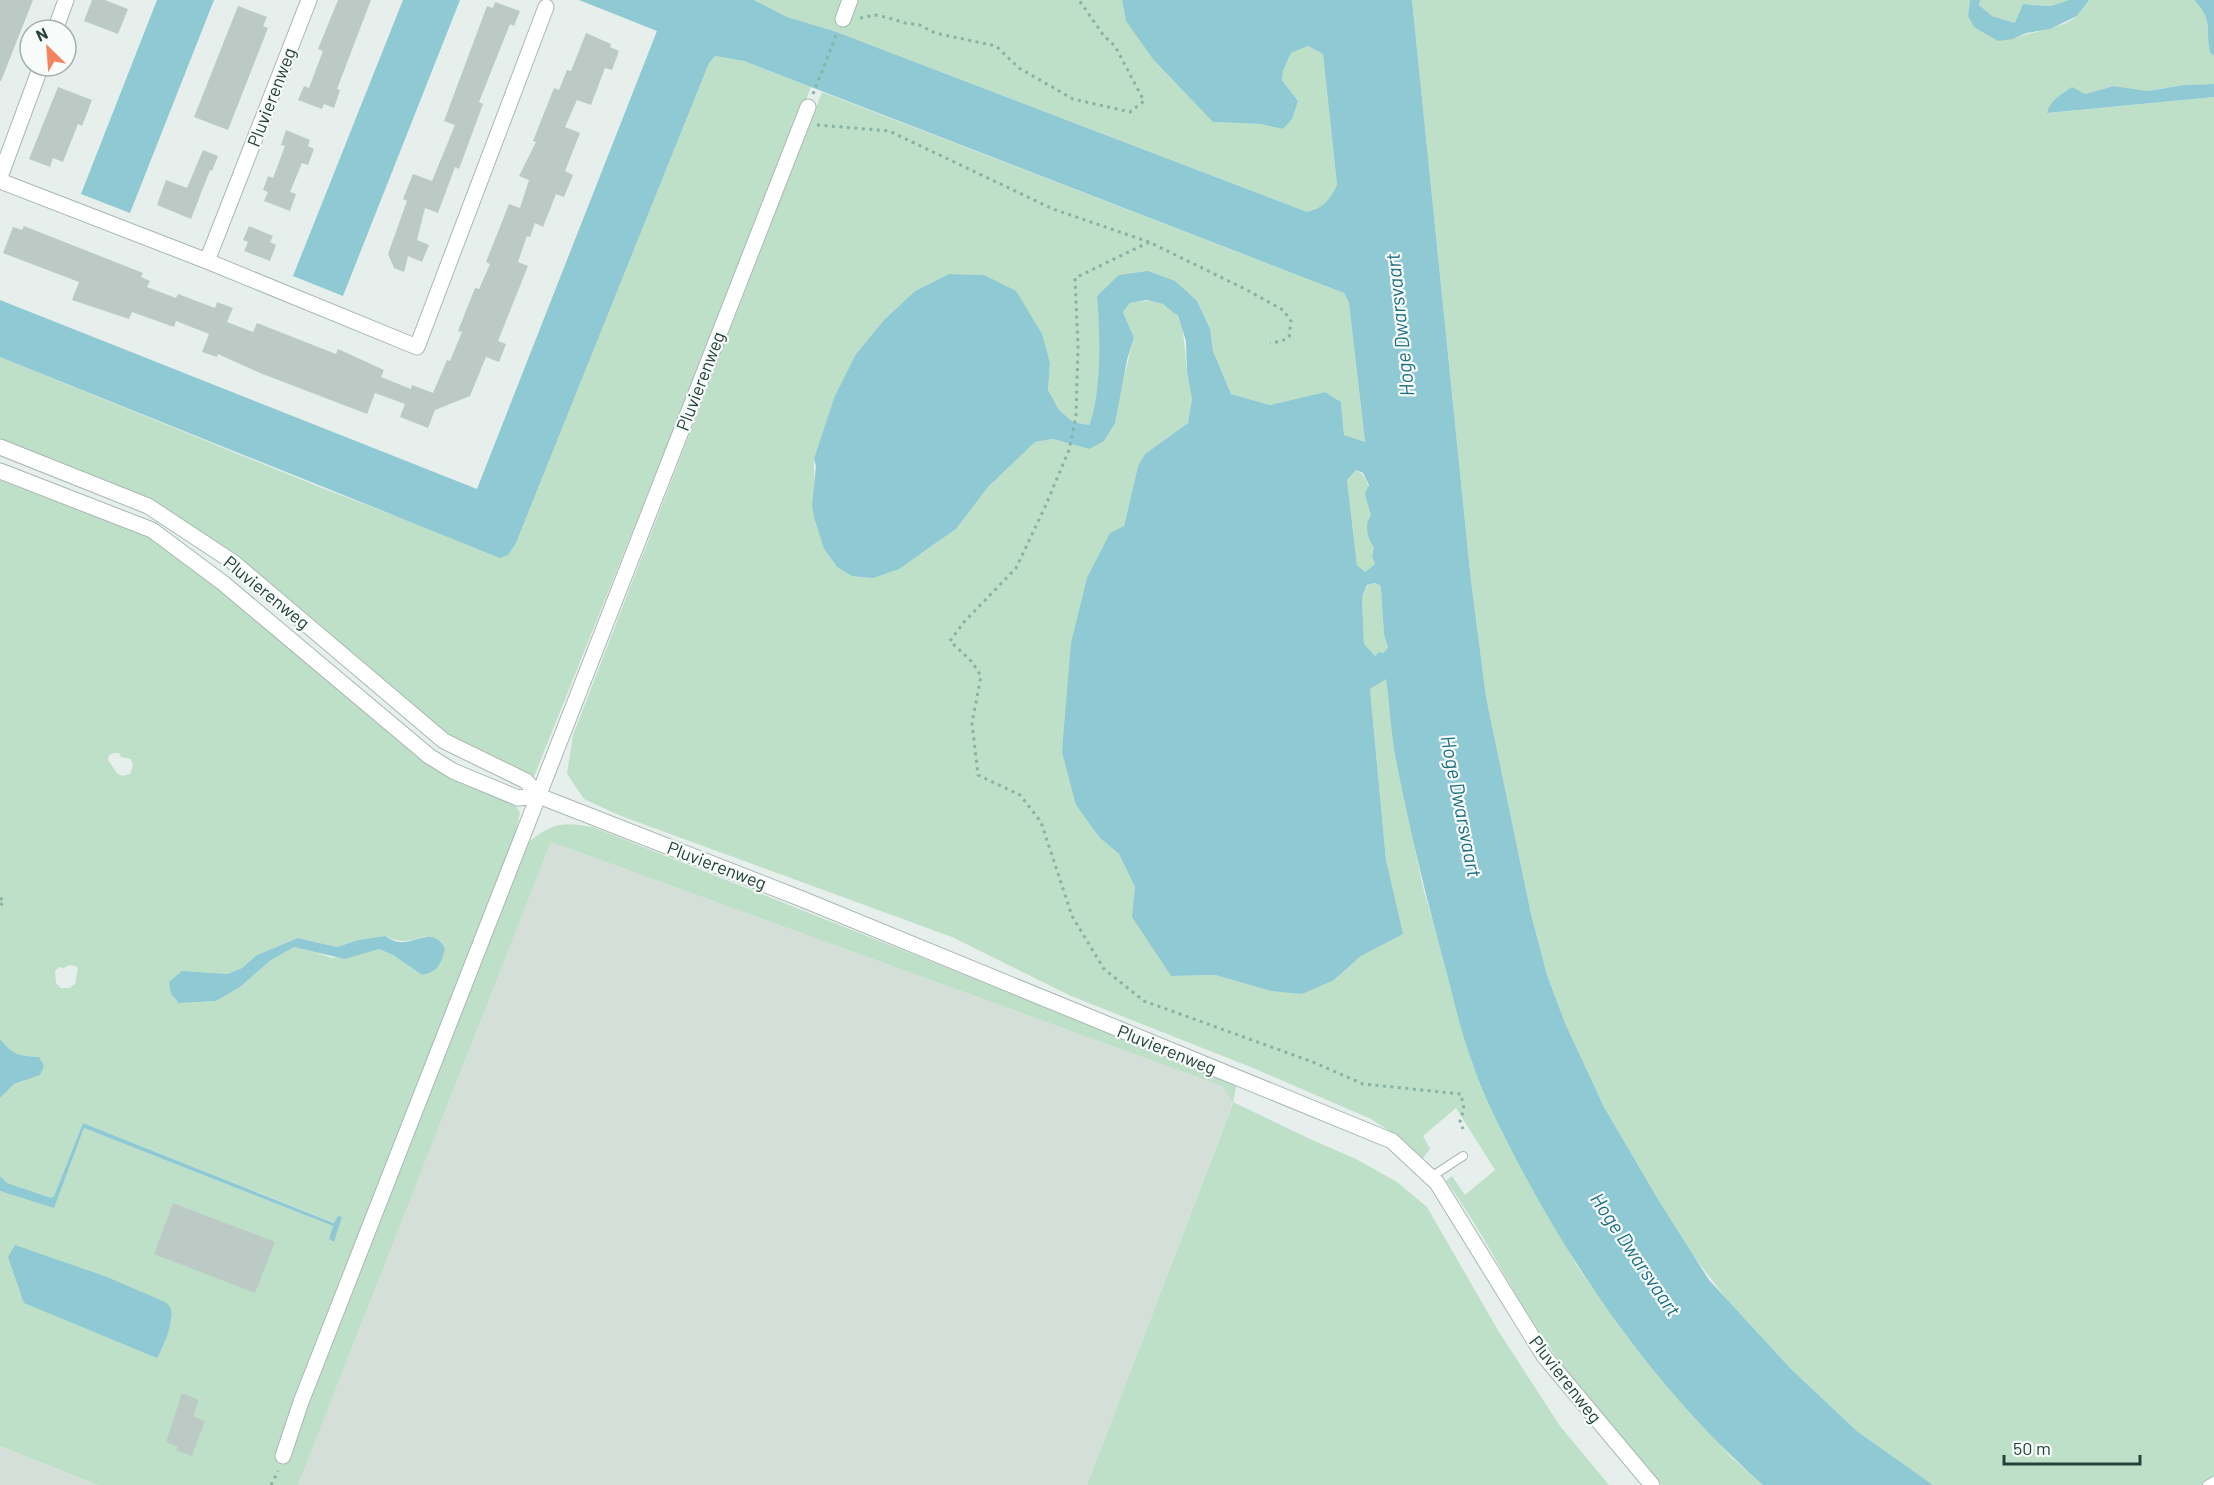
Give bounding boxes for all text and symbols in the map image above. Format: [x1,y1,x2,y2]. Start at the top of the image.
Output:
north arrow [18,18,78,78]
text: N [33,23,50,45]
street label: Pluvierenweg [242,44,300,150]
water label: Hoge Dwarsvaart [1380,252,1418,398]
street label: Pluvierenweg [671,328,729,434]
street label: Pluvierenweg [219,551,315,633]
water label: Hoge Dwarsvaart [1436,733,1488,879]
street label: Pluvierenweg [664,836,770,894]
street label: Pluvierenweg [1114,1019,1220,1079]
water label: Hoge Dwarsvaart [1586,1188,1686,1320]
street label: Pluvierenweg [1525,1331,1607,1427]
scale bar [2004,1428,2140,1466]
text: 50 m [2013,1437,2051,1459]

